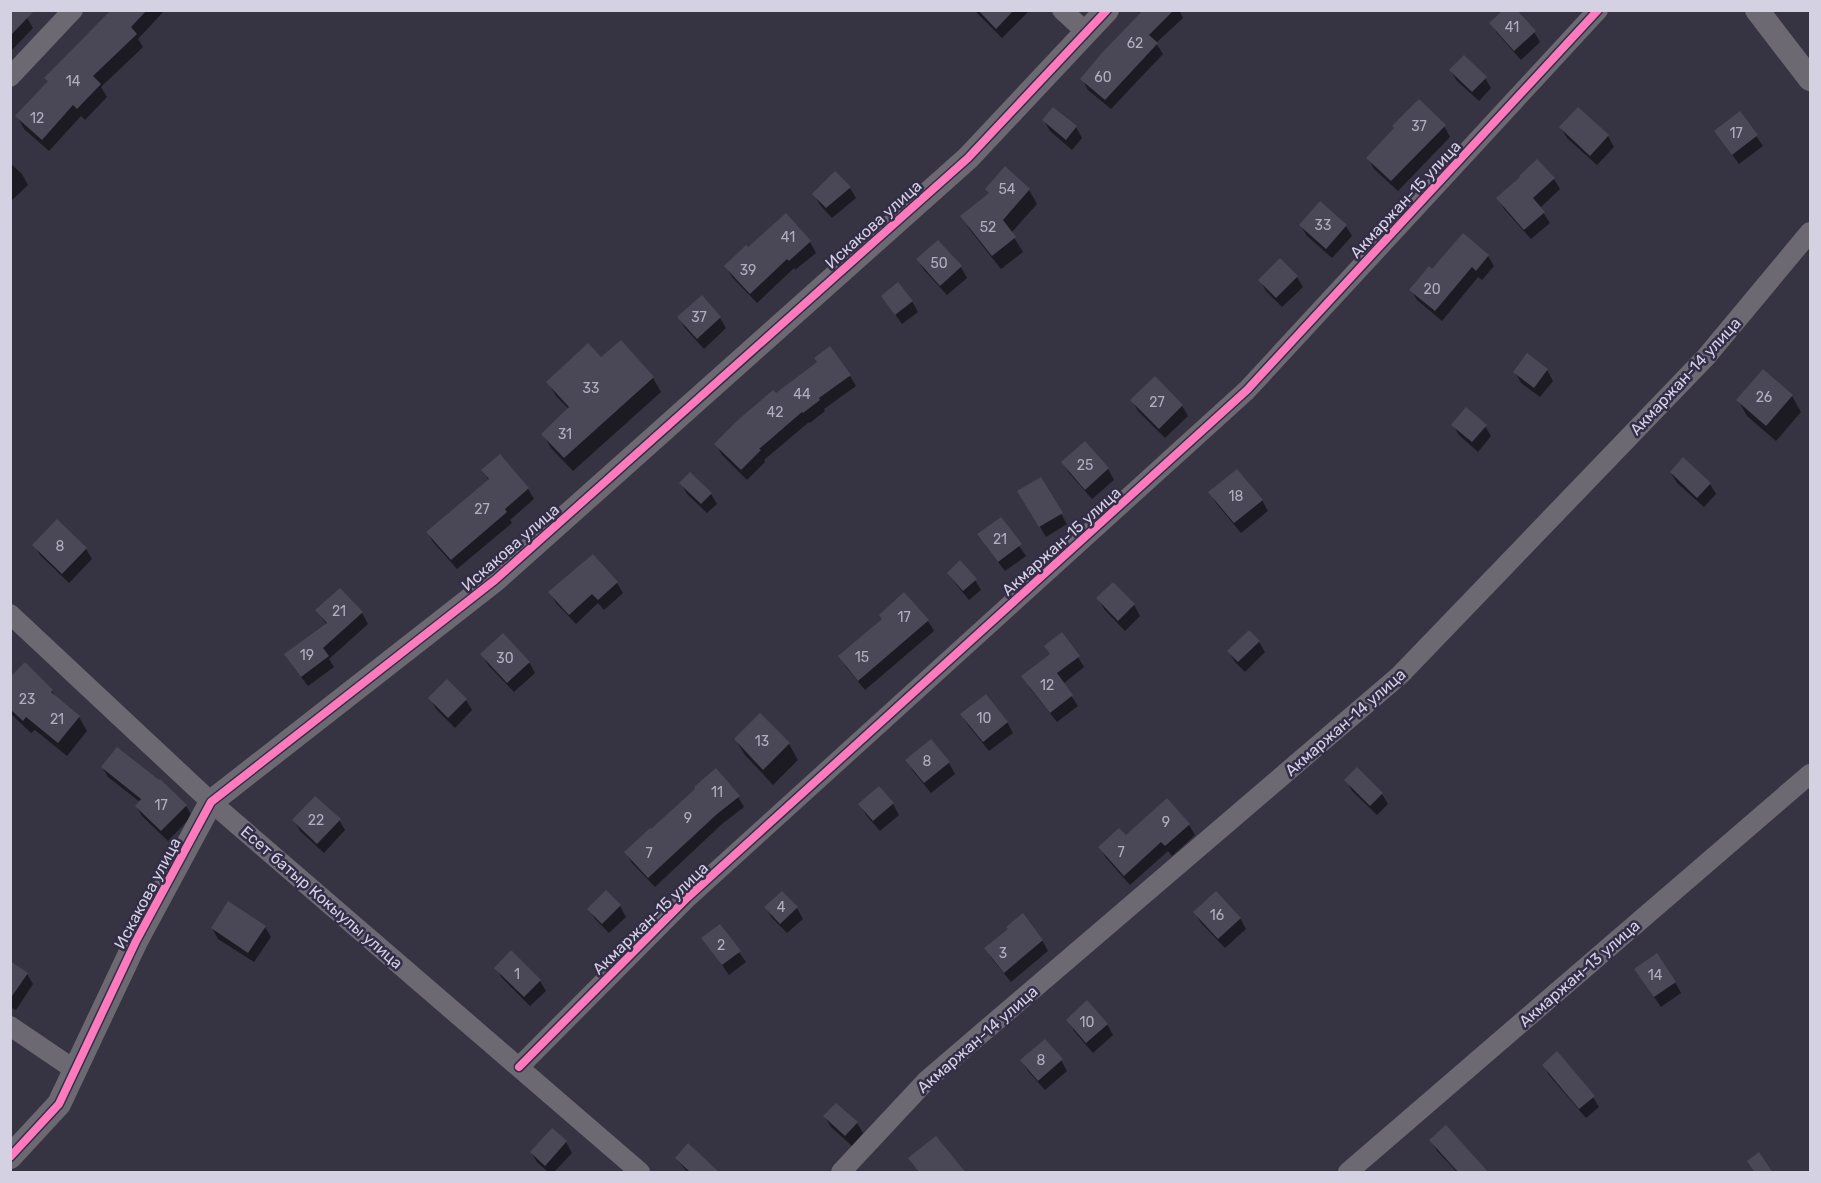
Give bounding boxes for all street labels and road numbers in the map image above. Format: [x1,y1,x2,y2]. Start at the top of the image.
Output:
street label: Акмаржан-15 улица [1346,137,1465,262]
street label: Искакова улица [821,176,925,273]
street label: Акмаржан-14 улица [1626,314,1745,439]
street label: Акмаржан-15 улица [998,483,1125,600]
street label: Искакова улица [458,500,563,595]
street label: Акмаржан-14 улица [1281,665,1410,780]
street label: Есет батыр Кокыулы улица [237,822,407,973]
street label: Искакова улица [110,834,185,952]
street label: Акмаржан-15 улица [589,858,712,978]
street label: Акмаржан-13 улица [1515,916,1643,1031]
street label: Акмаржан-14 улица [913,982,1042,1097]

